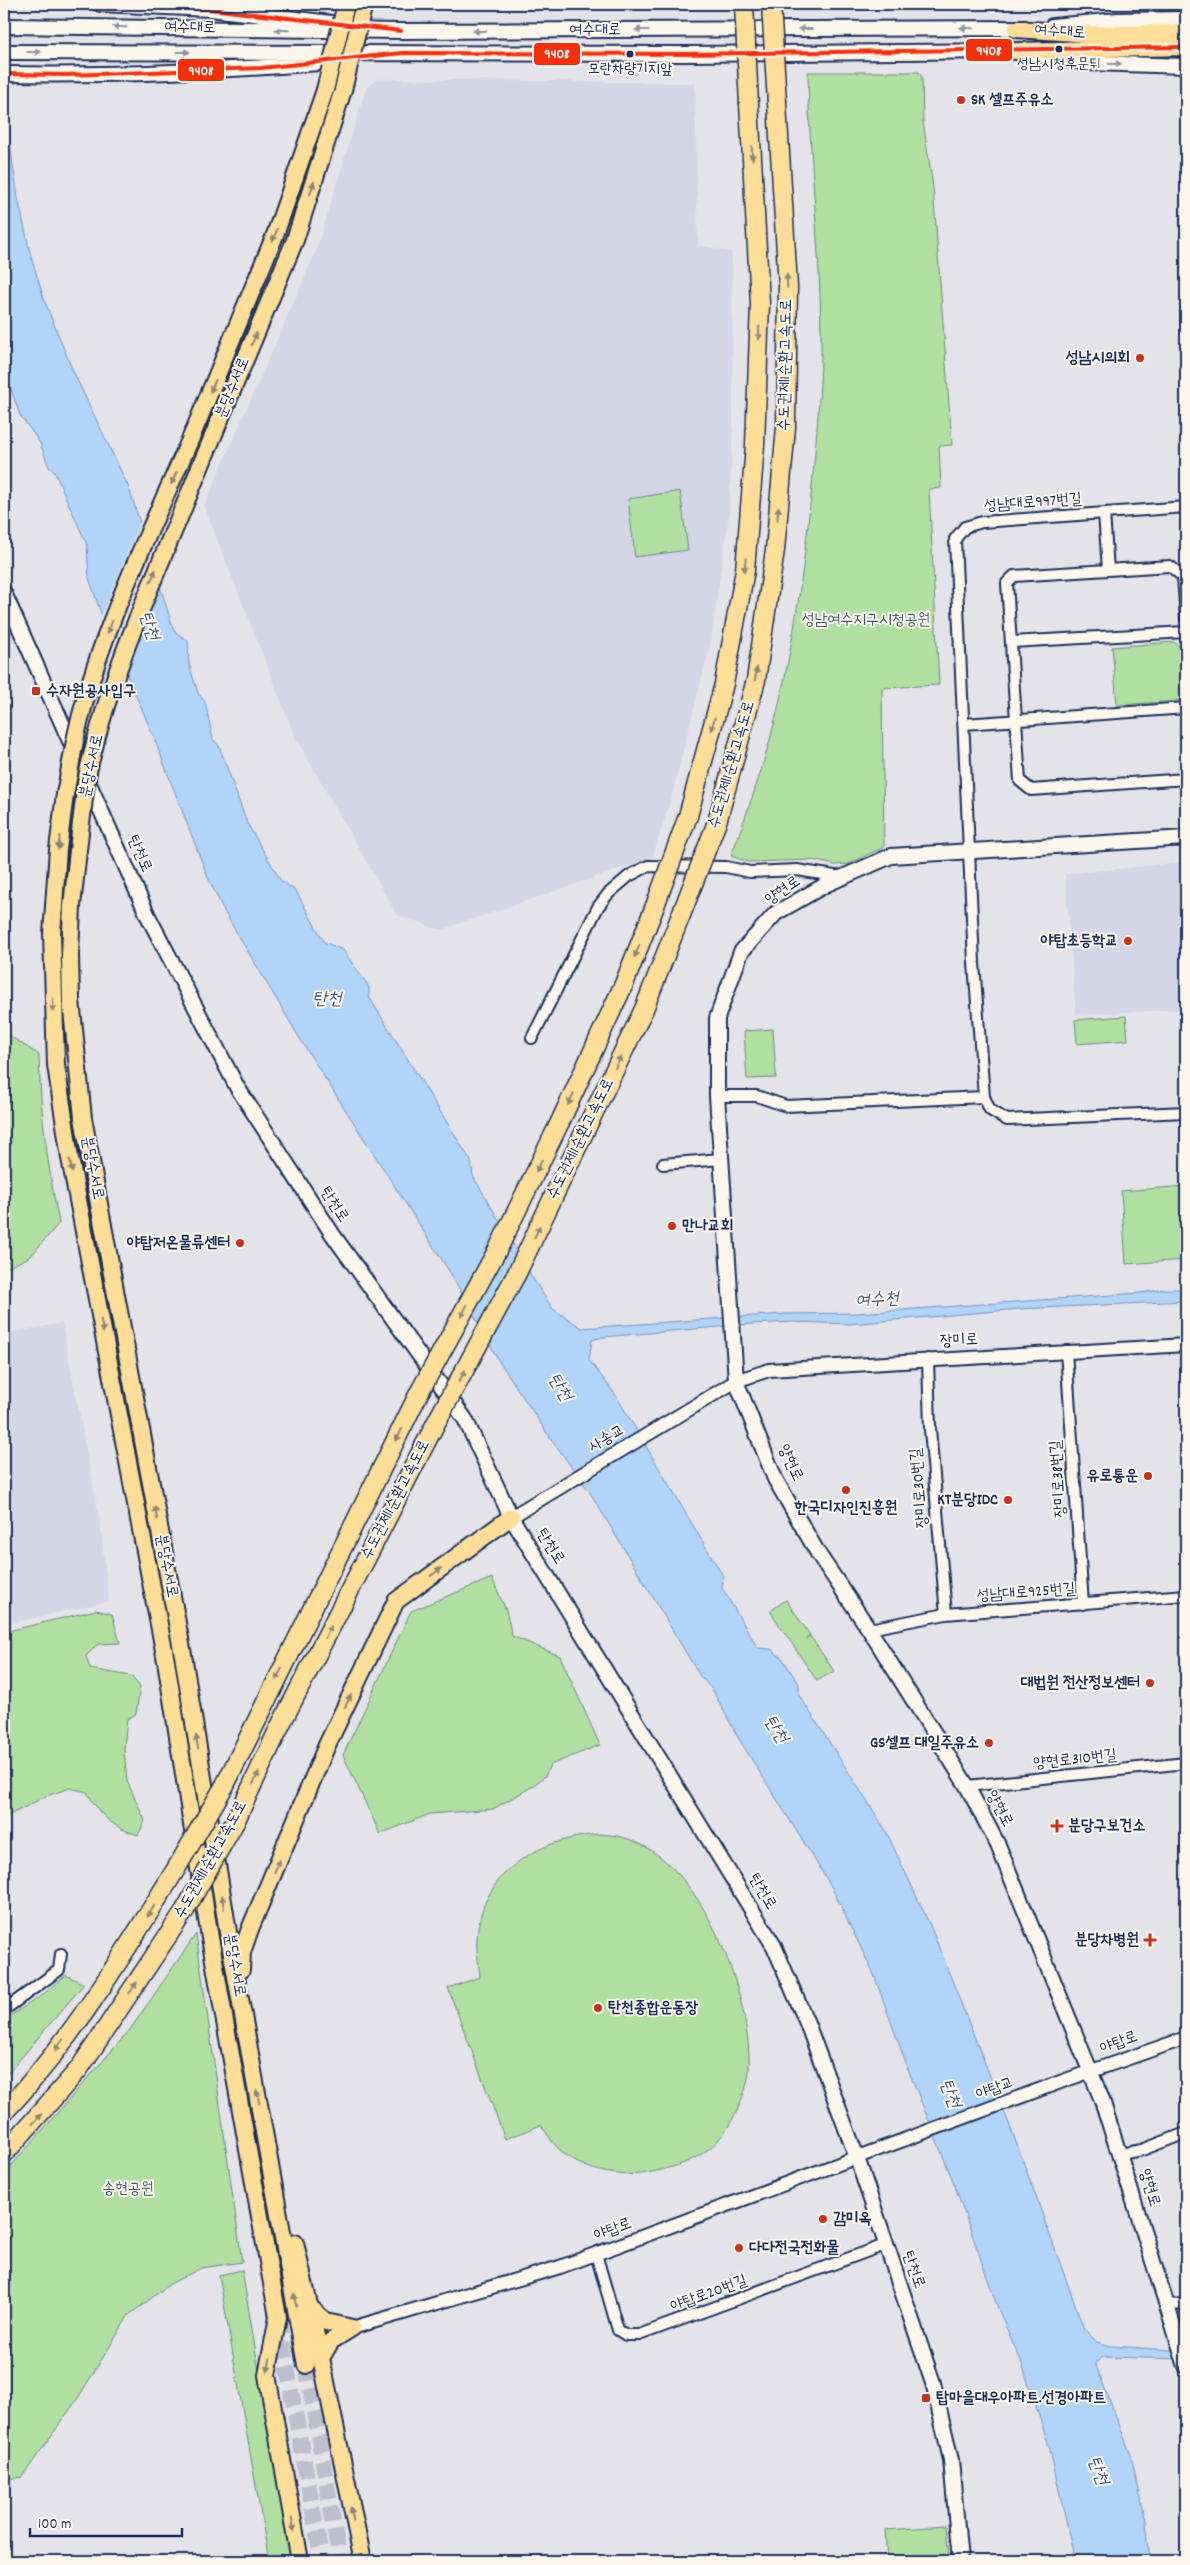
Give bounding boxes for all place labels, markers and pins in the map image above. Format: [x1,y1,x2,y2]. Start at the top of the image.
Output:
marker: 성남시청후문뒤 [1054,44,1064,54]
marker: 모란차량기지앞 [625,49,635,59]
place label: 성남시청후문뒤 [1017,54,1101,76]
place label: 모란차량기지앞 [588,59,672,81]
place label: SK 셀프주유소 [971,89,1054,112]
marker: SK 셀프주유소 [955,94,967,106]
place label: 성남시의회 [1066,347,1130,370]
marker: 성남시의회 [1134,352,1146,364]
place label: 수자원공사입구 [46,680,136,703]
marker: 수자원공사입구 [30,685,42,697]
place label: 야탑초등학교 [1040,930,1118,953]
marker: 야탑초등학교 [1122,935,1134,947]
place label: 만나교회 [682,1215,734,1238]
marker: 만나교회 [666,1220,678,1232]
place label: 야탑저온물류센터 [126,1232,230,1255]
marker: 야탑저온물류센터 [234,1237,246,1249]
place label: 유로통운 [1087,1465,1138,1488]
marker: 유로통운 [1142,1470,1154,1482]
marker: 한국디자인진흥원 [840,1484,852,1496]
place label: KT분당IDC [937,1489,998,1512]
marker: KT분당IDC [1002,1494,1014,1506]
place label: 한국디자인진흥원 [794,1497,898,1520]
place label: 대법원 전산정보센터 [1020,1672,1140,1695]
marker: 대법원 전산정보센터 [1144,1677,1156,1689]
place label: GS셀프 대일주유소 [870,1732,979,1755]
marker: GS셀프 대일주유소 [983,1737,995,1749]
place label: 분당구보건소 [1068,1815,1145,1838]
marker: 분당구보건소 [1050,1819,1064,1833]
place label: 분당차병원 [1075,1929,1139,1952]
marker: 분당차병원 [1143,1933,1157,1947]
place label: 탄천종합운동장 [608,1997,698,2020]
marker: 탄천종합운동장 [592,2002,604,2014]
place label: 감미옥 [833,2208,872,2231]
marker: 감미옥 [817,2213,829,2225]
place label: 다다전국전화물 [749,2237,839,2260]
marker: 다다전국전화물 [733,2242,745,2254]
place label: 탑마을대우아파트.선경아파트 [936,2387,1106,2410]
marker: 탑마을대우아파트.선경아파트 [920,2392,932,2404]

